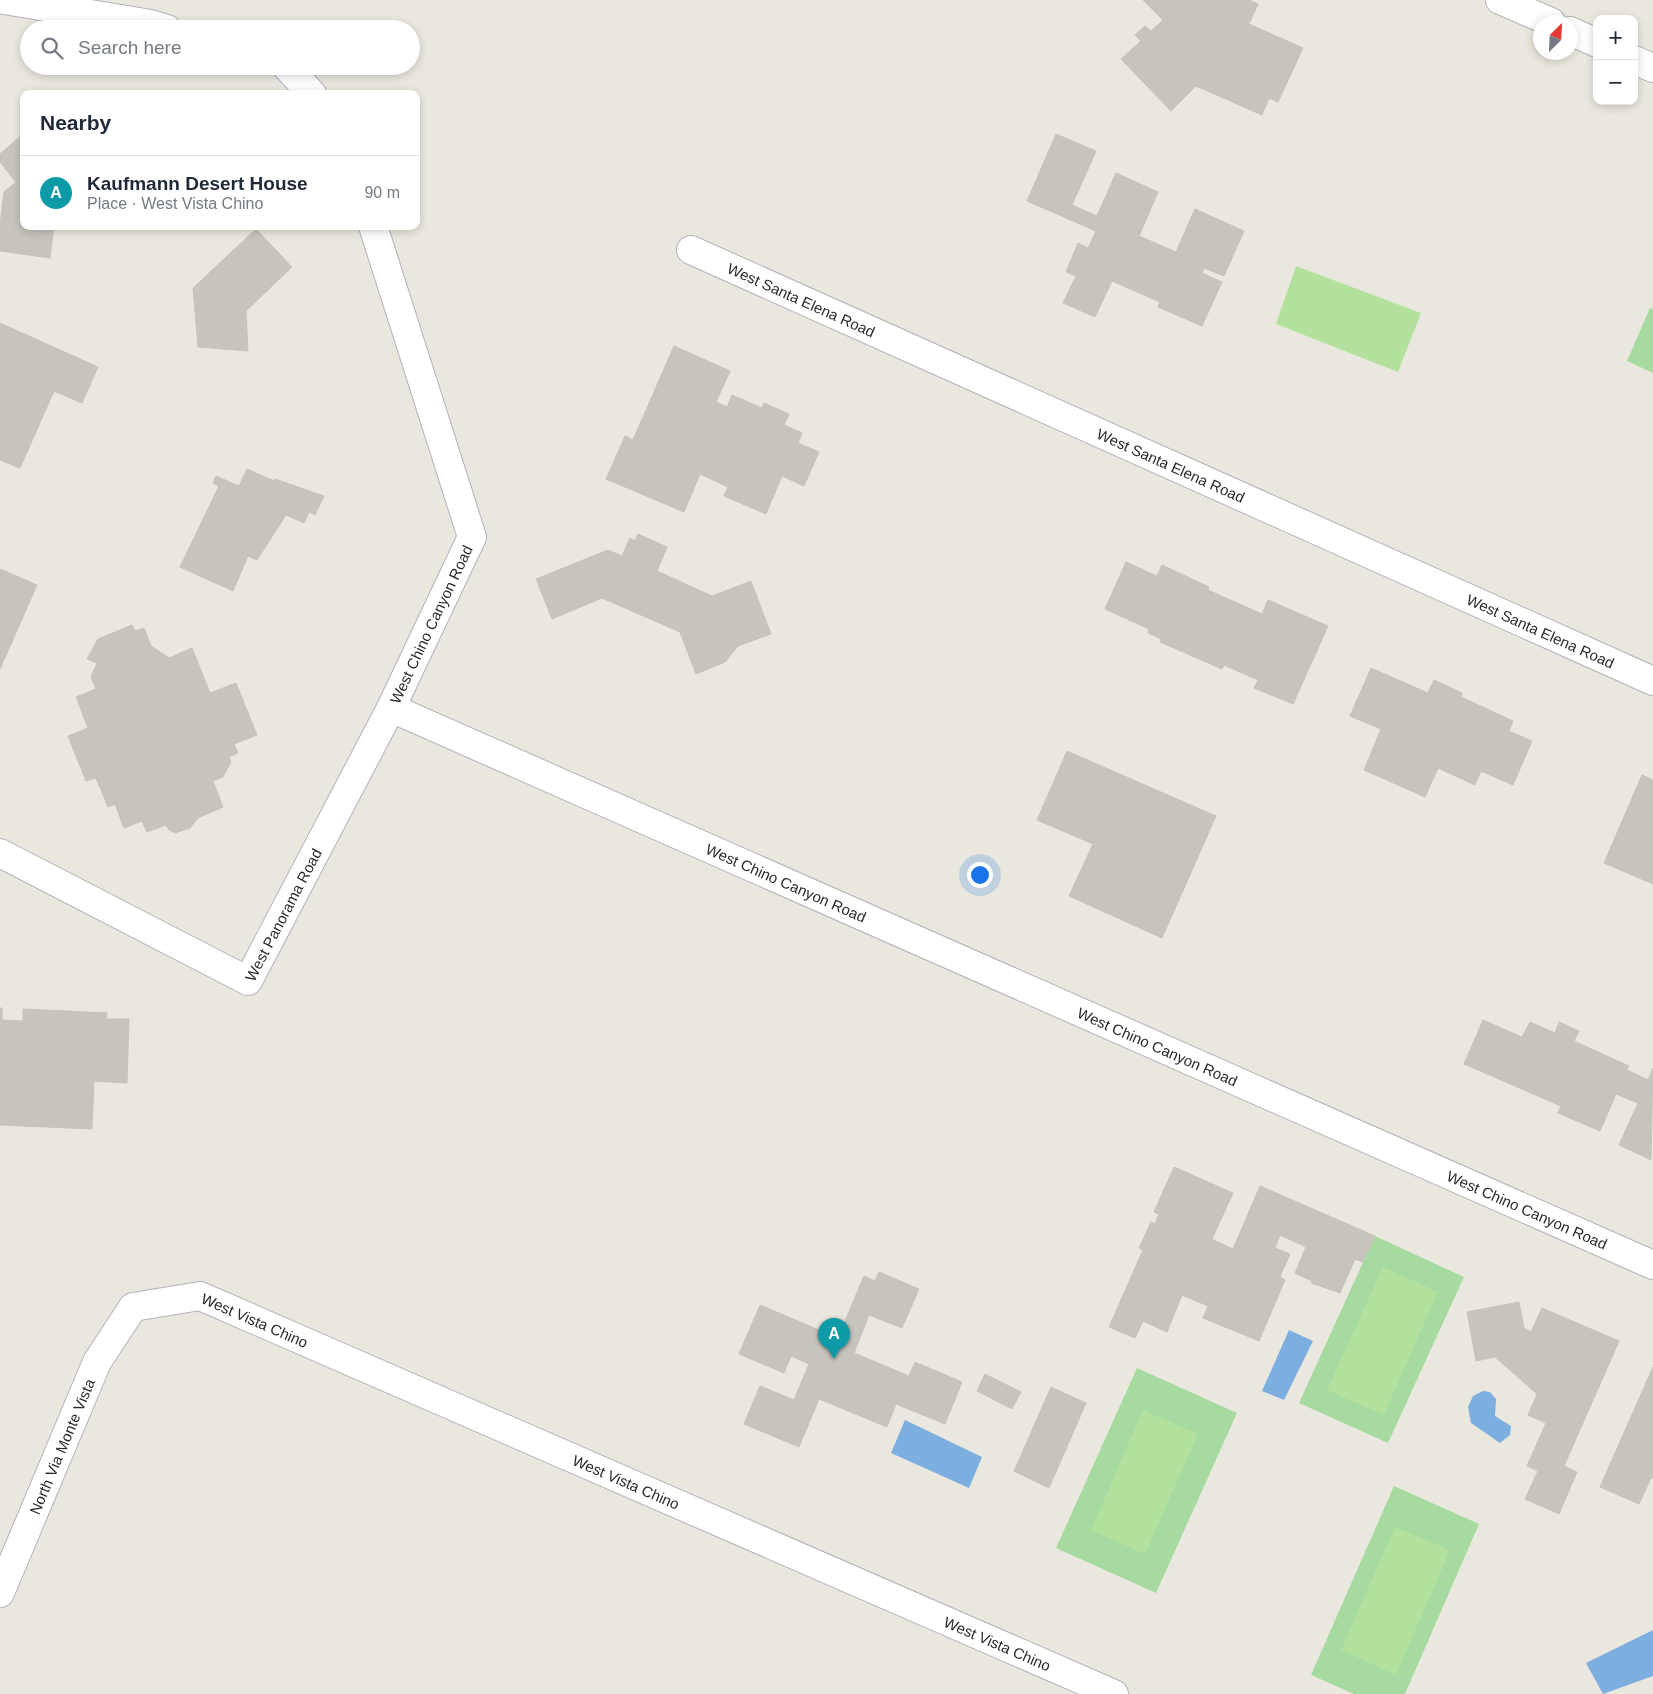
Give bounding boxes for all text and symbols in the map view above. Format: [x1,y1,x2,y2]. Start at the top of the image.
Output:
north arrow [1533,15,1578,60]
map controls [1593,15,1638,105]
button: + [1593,15,1638,60]
search box [20,20,420,75]
icon: search [38,34,66,62]
text: Search here [78,37,182,58]
button: − [1593,60,1638,105]
text: Nearby [40,111,111,134]
text: Kaufmann Desert House [87,173,308,194]
text: A [50,184,62,201]
text: 90 m [364,184,400,201]
text: Place · West Vista Chino [87,195,263,212]
street label: West Santa Elena Road [725,259,878,340]
street label: West Santa Elena Road [1095,425,1247,506]
street label: West Chino Canyon Road [386,542,475,706]
street label: West Santa Elena Road [1464,590,1617,671]
street label: West Chino Canyon Road [704,840,869,925]
street label: West Panorama Road [241,845,324,984]
your location [967,862,993,888]
street label: West Chino Canyon Road [1075,1004,1240,1089]
street label: West Chino Canyon Road [1445,1167,1610,1252]
street label: West Vista Chino [199,1289,311,1351]
pin: A [818,1318,850,1359]
street label: North Via Monte Vista [26,1375,98,1517]
street label: West Vista Chino [570,1451,682,1512]
street label: West Vista Chino [942,1613,1053,1674]

